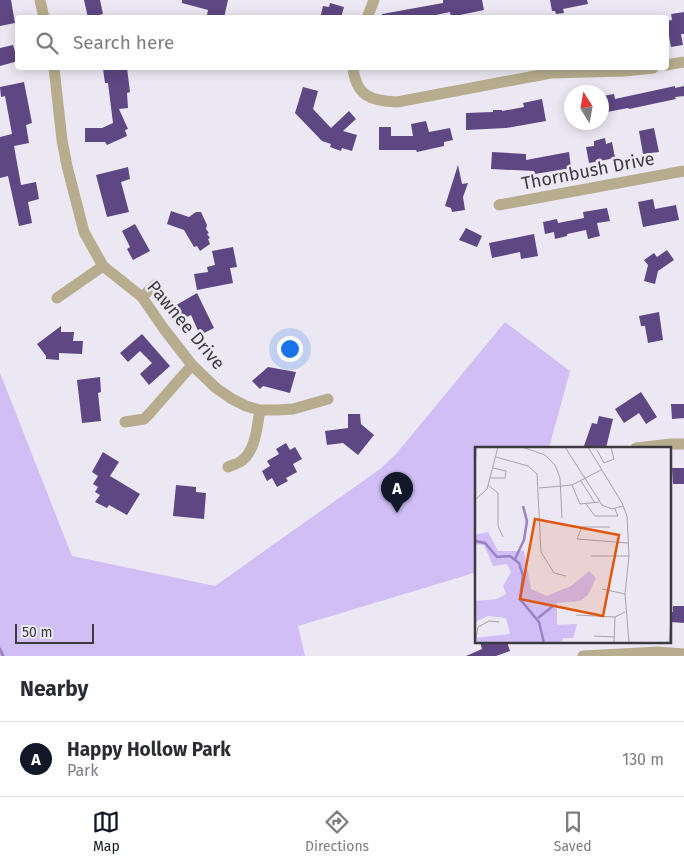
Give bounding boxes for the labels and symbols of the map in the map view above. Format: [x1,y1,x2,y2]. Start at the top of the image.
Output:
north arrow [564,85,609,130]
street label: Thornbush Drive [520,147,656,195]
street label: Pawnee Drive [142,276,230,374]
your location [277,336,303,362]
inset map [475,447,672,644]
pin: A [381,472,413,513]
scale bar [15,621,94,644]

